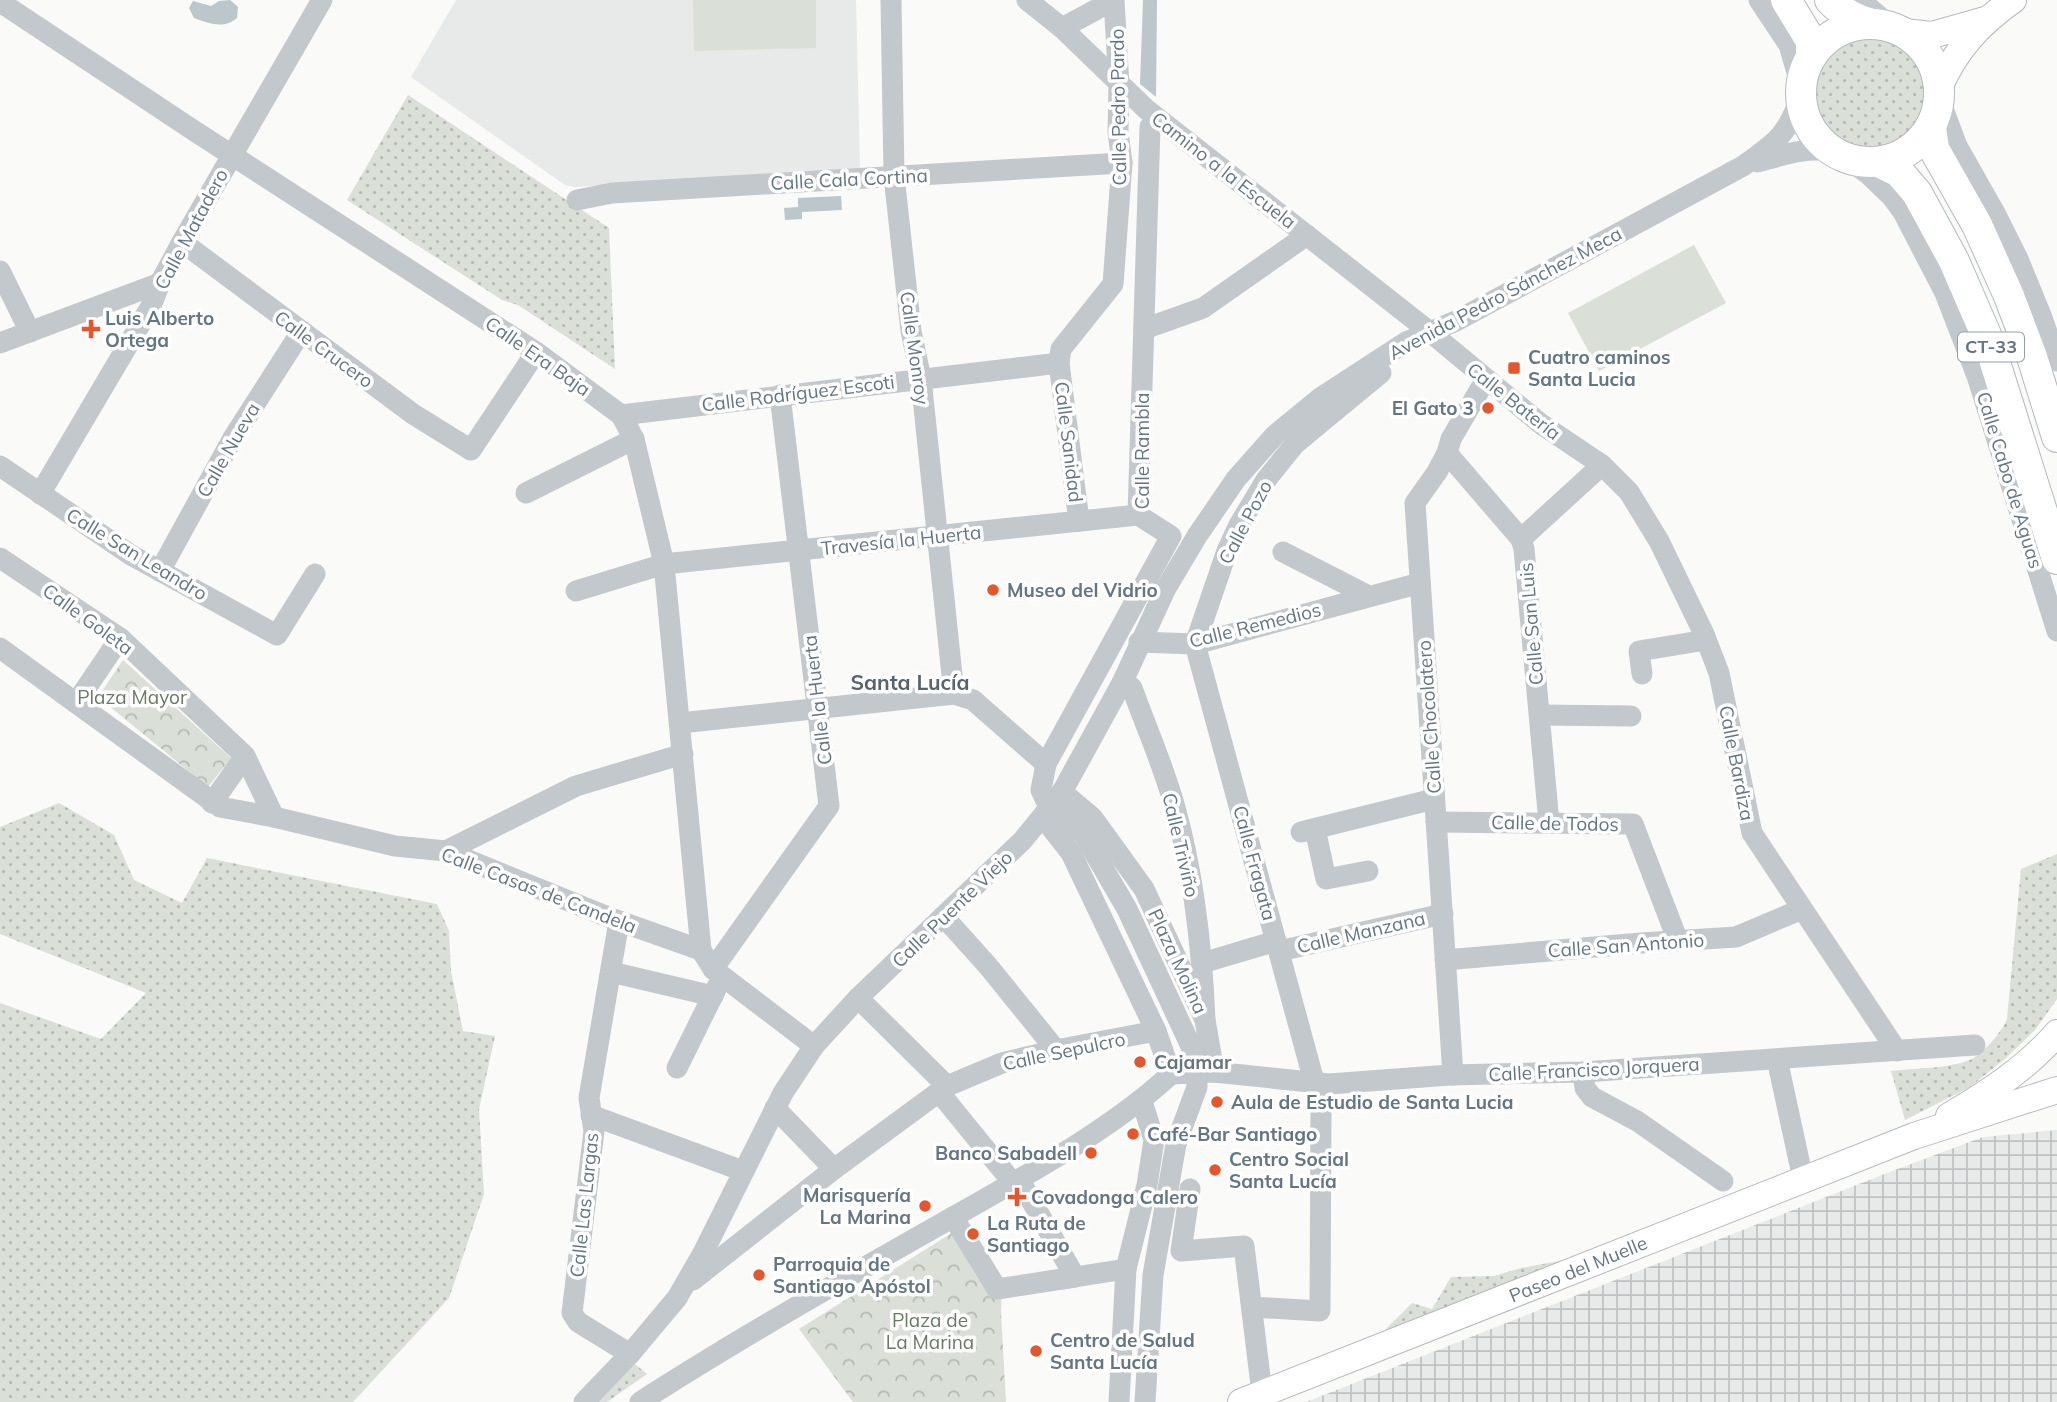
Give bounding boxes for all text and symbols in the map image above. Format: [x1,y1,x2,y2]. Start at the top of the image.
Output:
street label: Calle Pedro Pardo [1105,28,1131,186]
street label: Camino a la Escuela [1147,106,1301,234]
street label: Calle Cala Cortina [770,163,928,195]
street label: Calle Matadero [149,164,233,294]
street label: Avenida Pedro Sánchez Meca [1384,221,1626,365]
street label: Calle Monroy [895,290,935,406]
street label: Calle Crucero [270,305,378,393]
place label: Luis Alberto Ortega [105,306,214,352]
street label: Calle Era Baja [481,311,595,401]
marker: Luis Alberto Ortega [83,321,99,337]
road number: CT-33 [1958,332,2024,362]
place label: Cuatro caminos Santa Lucia [1528,345,1670,391]
street label: Calle Batería [1462,357,1566,445]
marker: Cuatro caminos Santa Lucia [1506,360,1522,376]
street label: Calle Rodríguez Escoti [700,369,896,417]
street label: Calle Sanidad [1050,380,1088,504]
street label: Calle Cabo de Aguas [1972,389,2048,571]
street label: Calle Rambla [1130,393,1154,509]
place label: El Gato 3 [1392,396,1474,420]
street label: Calle Nueva [191,398,265,502]
marker: El Gato 3 [1480,400,1496,416]
street label: Calle Pozo [1213,476,1277,568]
street label: Calle San Leandro [62,503,212,605]
street label: Travesía la Huerta [820,520,982,560]
street label: Calle San Luis [1514,562,1548,686]
street label: Calle Goleta [38,578,138,660]
place label: Museo del Vidrio [1007,578,1158,602]
marker: Museo del Vidrio [985,582,1001,598]
street label: Calle Remedios [1187,597,1323,653]
street label: Calle la Huerta [797,634,837,766]
street label: Calle Chocolatero [1412,639,1446,795]
district label: Santa Lucía [850,669,970,695]
park label: Plaza Mayor [77,685,187,709]
street label: Calle Bardiza [1714,703,1760,823]
street label: Calle Triviño [1157,790,1205,900]
street label: Calle Fragata [1228,803,1282,923]
street label: Calle de Todos [1491,810,1619,836]
street label: Calle Casas de Candela [438,842,640,938]
street label: Calle Puente Viejo [887,845,1017,973]
street label: Plaza Molina [1143,905,1213,1017]
street label: Calle Manzana [1294,906,1428,958]
street label: Calle San Antonio [1547,928,1705,962]
street label: Calle Sepulcro [1001,1026,1127,1076]
place label: Cajamar [1154,1050,1232,1074]
street label: Calle Francisco Jorquera [1488,1051,1700,1087]
marker: Cajamar [1132,1054,1148,1070]
place label: Aula de Estudio de Santa Lucia [1231,1090,1513,1114]
marker: Aula de Estudio de Santa Lucia [1209,1094,1225,1110]
place label: Café-Bar Santiago [1147,1122,1317,1146]
marker: Café-Bar Santiago [1125,1126,1141,1142]
street label: Calle Las Largas [564,1131,604,1279]
place label: Banco Sabadell [935,1141,1077,1165]
marker: Banco Sabadell [1083,1145,1099,1161]
place label: Centro Social Santa Lucía [1229,1147,1349,1193]
marker: Centro Social Santa Lucía [1207,1162,1223,1178]
place label: Marisquería La Marina [803,1183,911,1229]
place label: Covadonga Calero [1031,1185,1198,1209]
marker: Covadonga Calero [1009,1189,1025,1205]
marker: Marisquería La Marina [917,1198,933,1214]
place label: La Ruta de Santiago [987,1211,1086,1257]
marker: La Ruta de Santiago [965,1226,981,1242]
street label: Paseo del Muelle [1505,1230,1651,1308]
place label: Parroquia de Santiago Apóstol [773,1252,931,1298]
marker: Parroquia de Santiago Apóstol [751,1267,767,1283]
park label: Plaza de La Marina [886,1308,974,1354]
place label: Centro de Salud Santa Lucía [1050,1328,1195,1374]
marker: Centro de Salud Santa Lucía [1028,1343,1044,1359]

